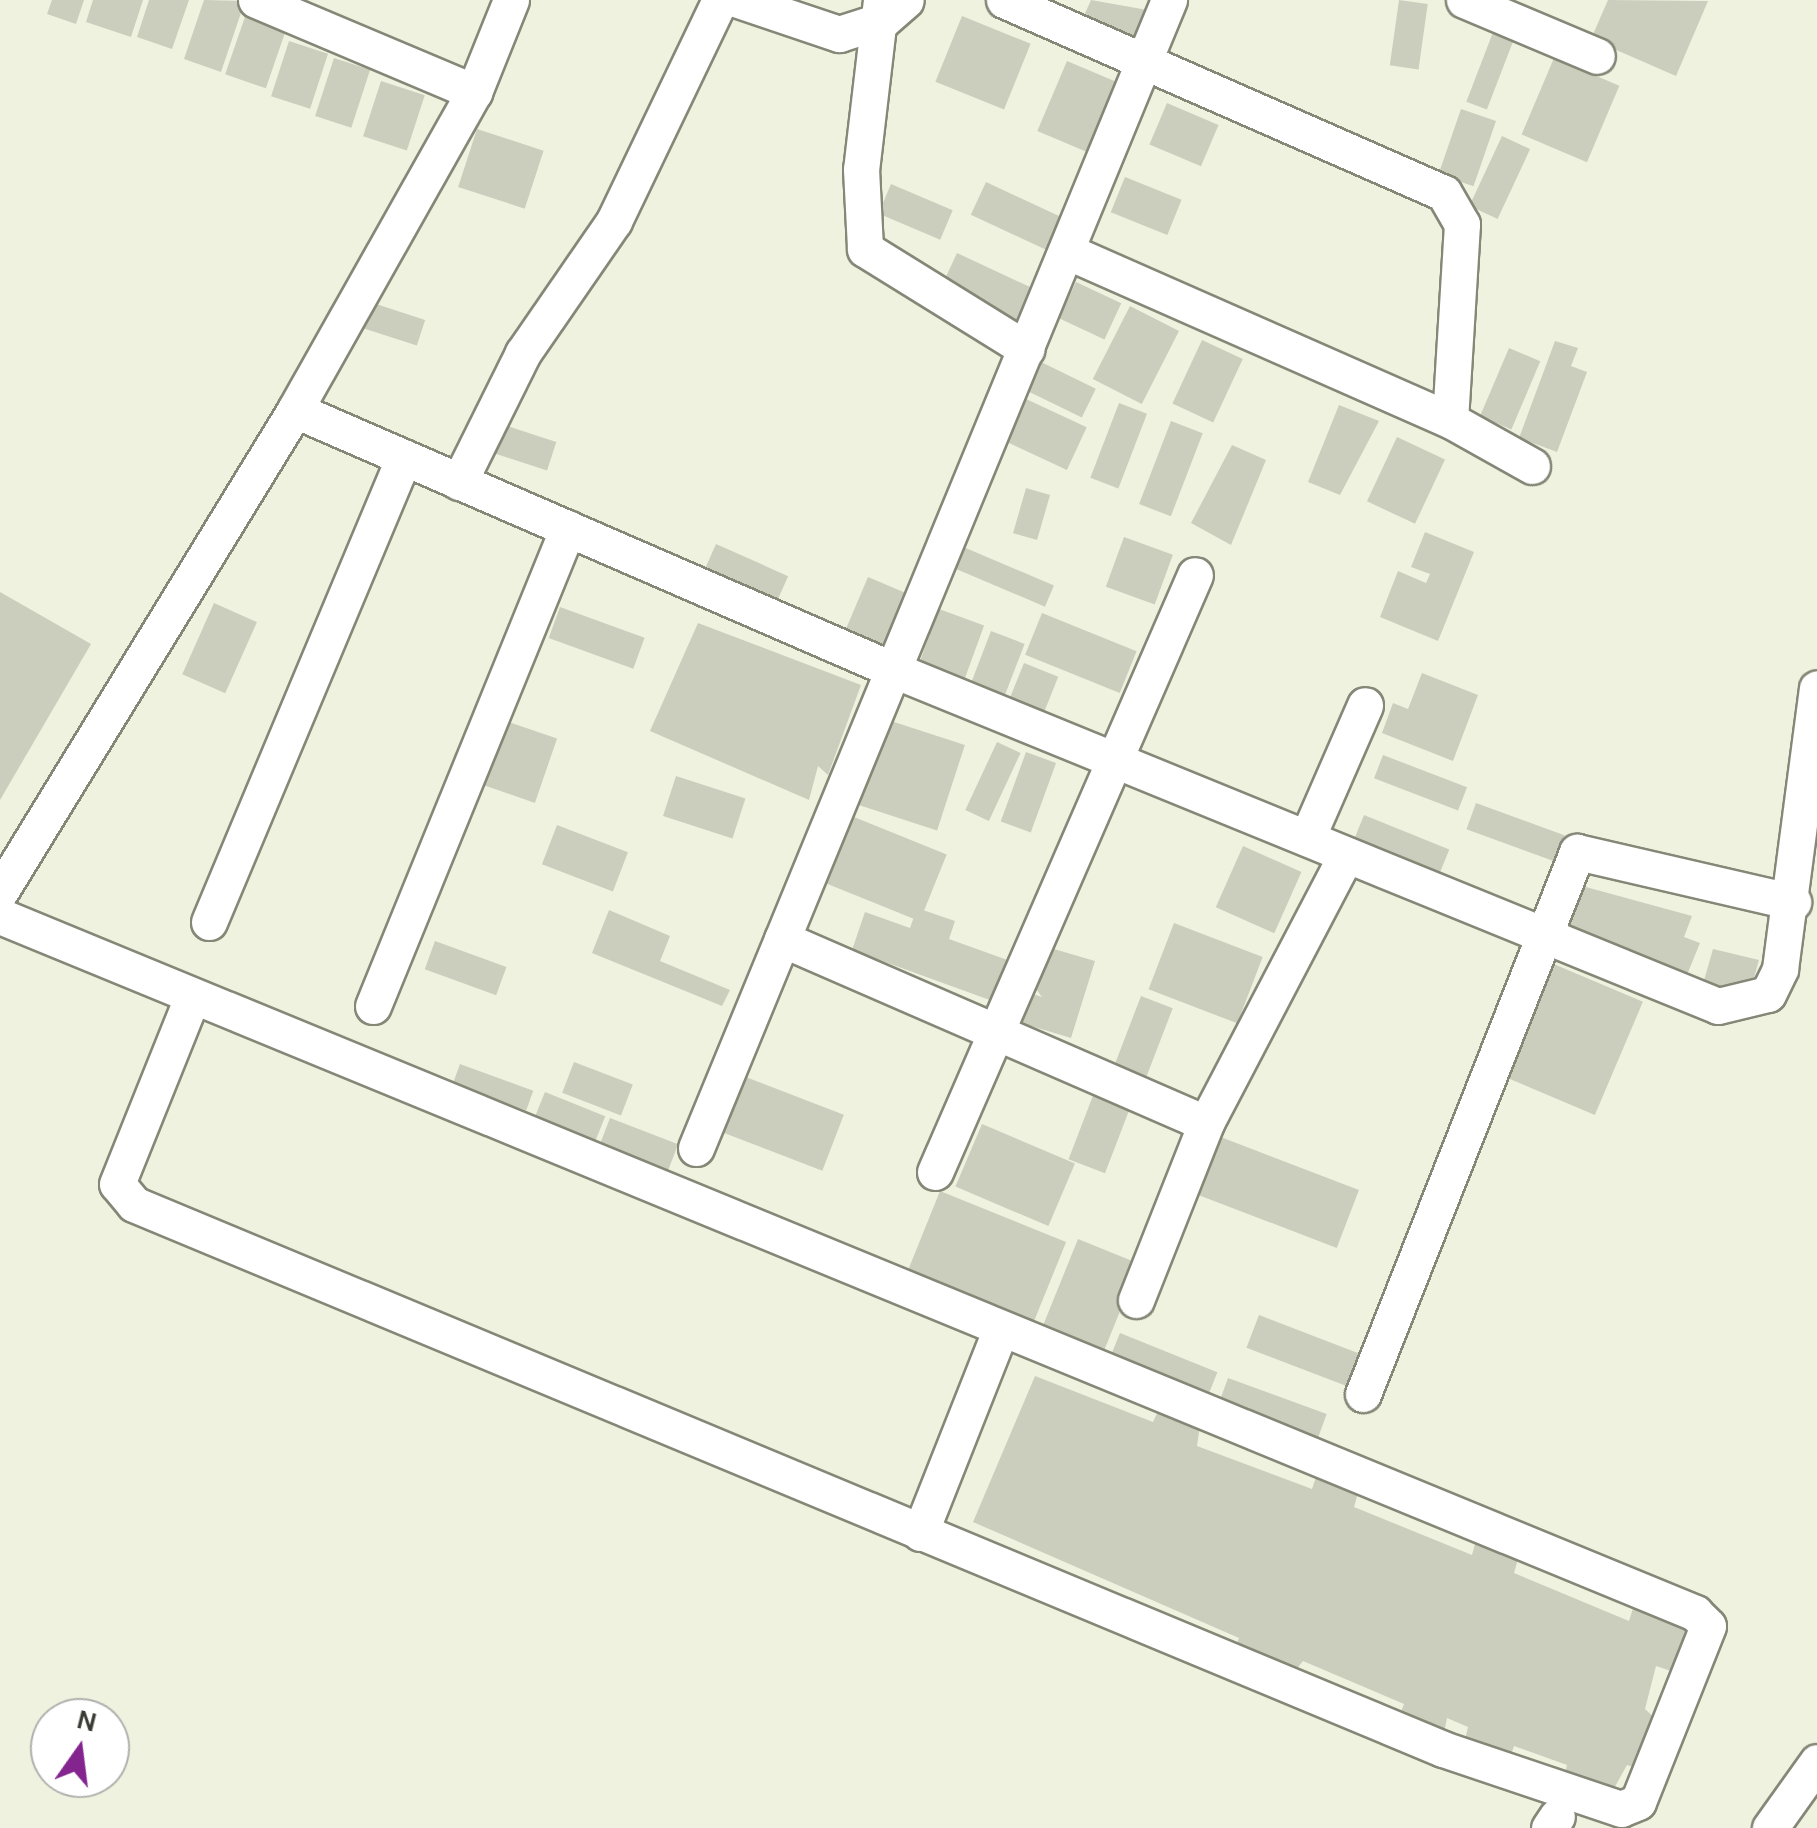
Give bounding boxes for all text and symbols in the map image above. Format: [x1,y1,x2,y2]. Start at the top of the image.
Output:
north arrow [30,1698,130,1798]
text: N [73,1702,101,1739]

